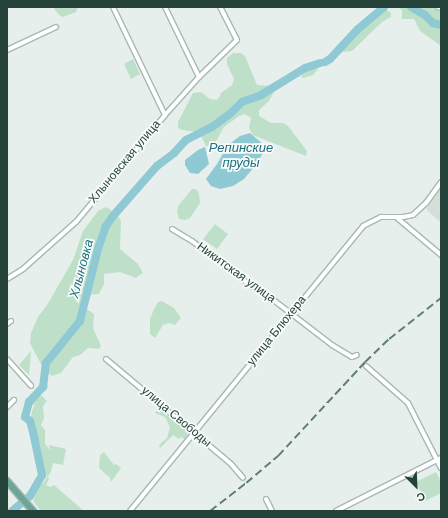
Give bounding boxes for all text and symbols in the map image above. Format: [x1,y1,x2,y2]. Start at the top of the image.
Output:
street label: Хлыновская улица [86,117,164,207]
water label: Репинские пруды [209,141,273,172]
water label: Хлыновка [67,238,97,300]
street label: Никитская улица [194,240,278,306]
street label: улица Блюхера [244,293,310,369]
street label: улица Свободы [138,384,214,450]
north arrow [396,466,436,506]
text: С [415,490,427,504]

